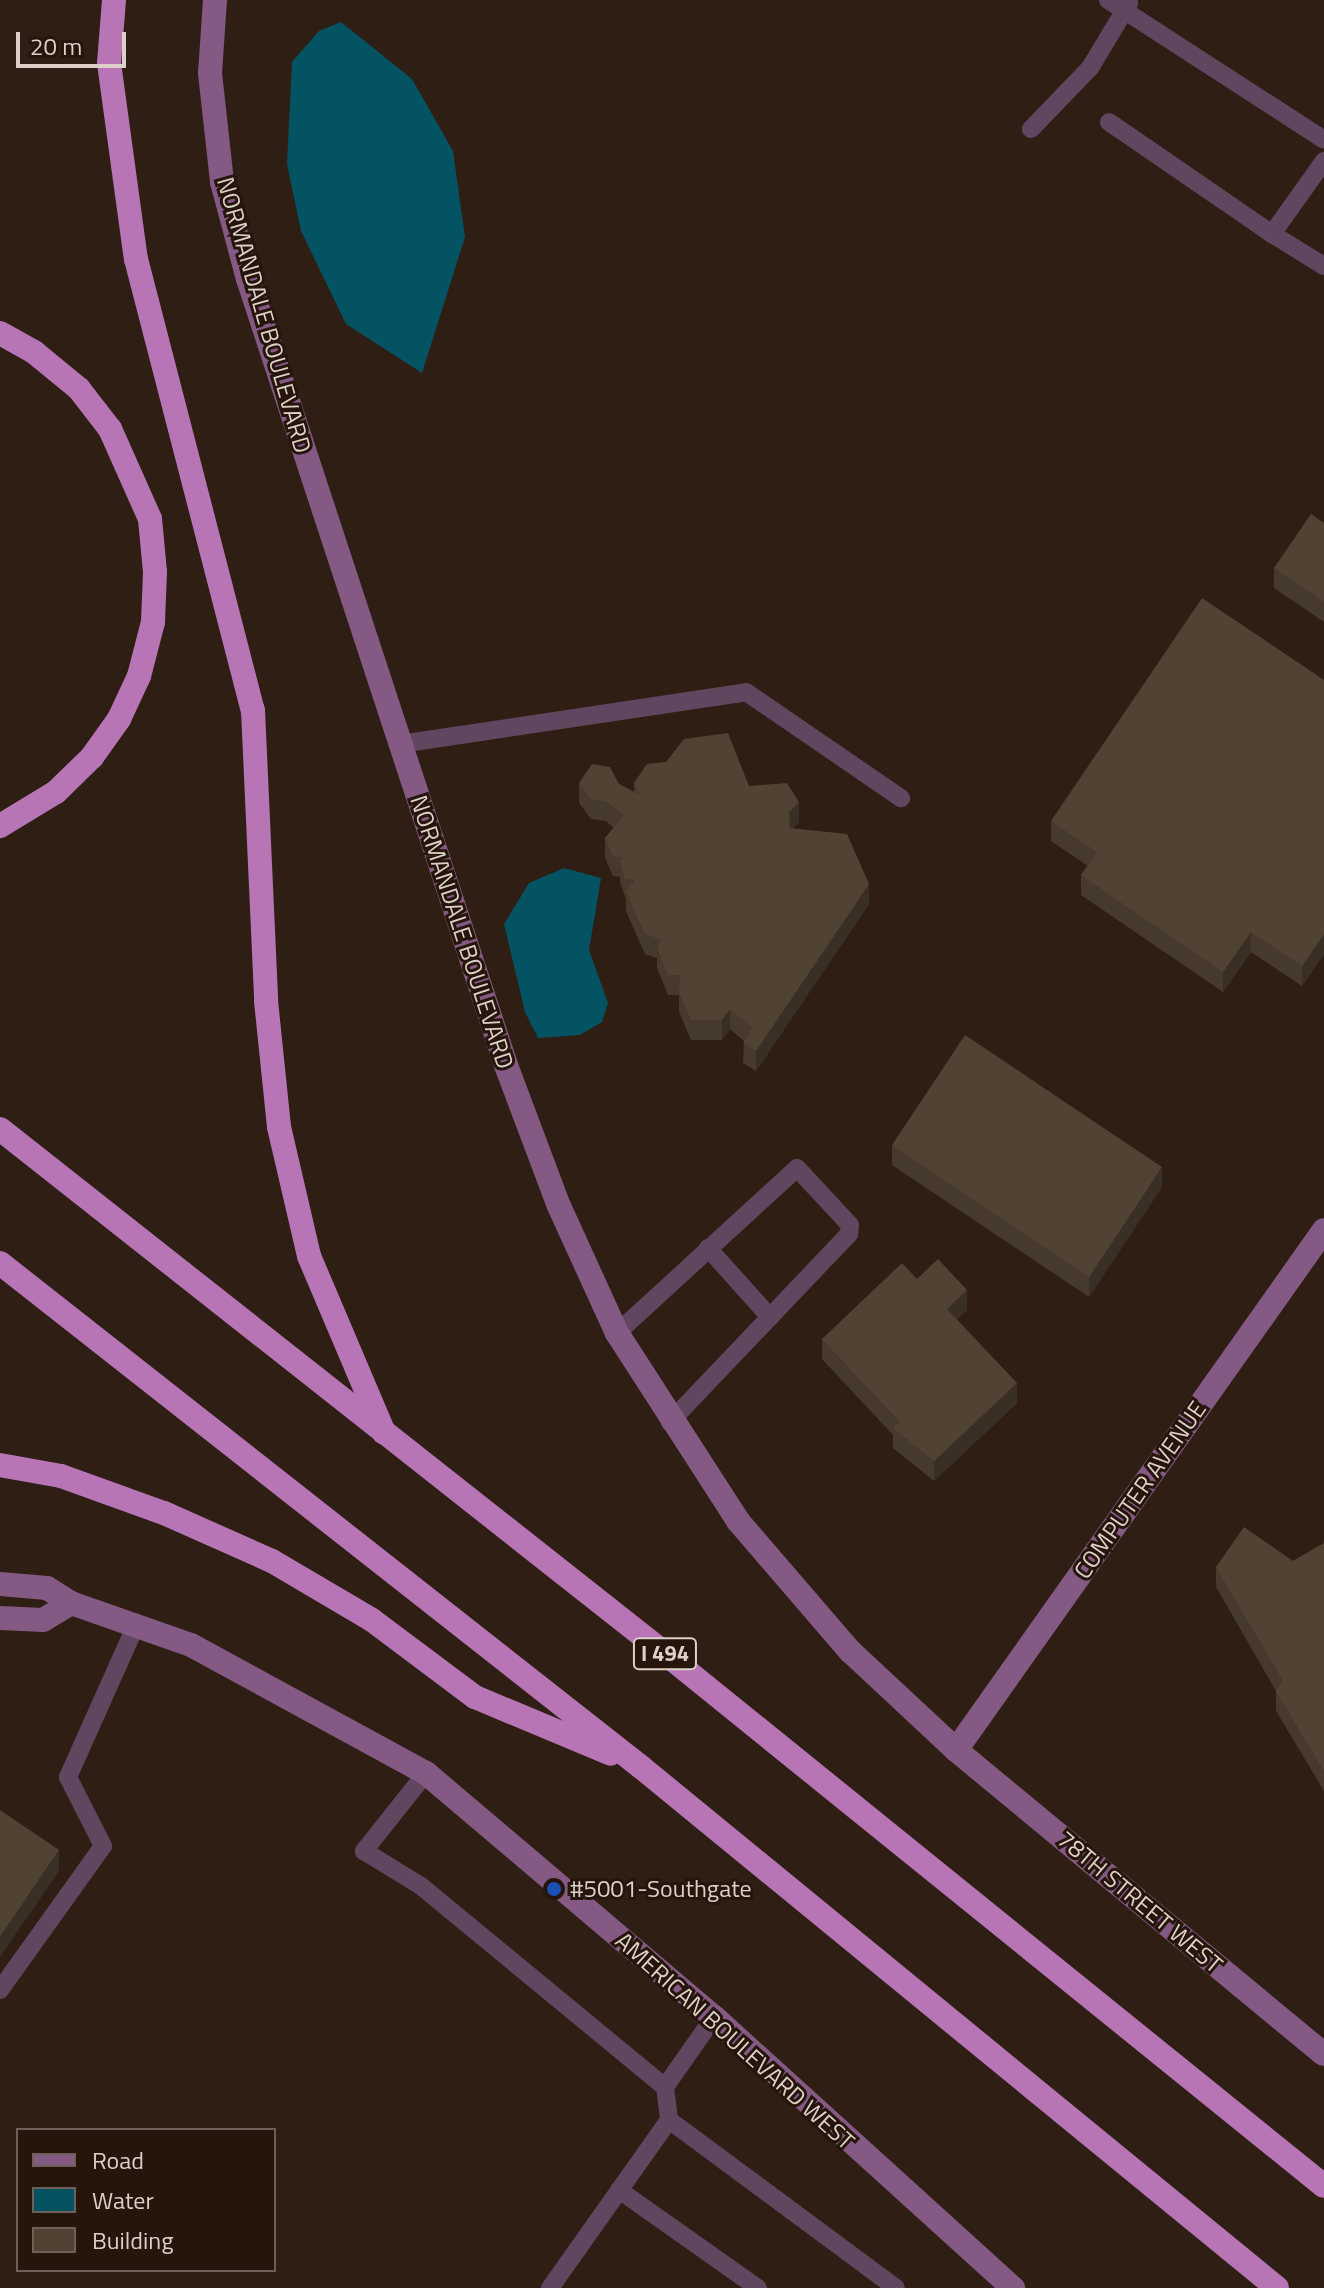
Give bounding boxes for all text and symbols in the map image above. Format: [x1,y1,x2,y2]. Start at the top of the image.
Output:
scale bar [20,16,130,66]
text: 20 m [30,28,82,64]
street label: NORMANDALE BOULEVARD [211,174,317,456]
street label: NORMANDALE BOULEVARD [404,792,520,1072]
street label: COMPUTER AVENUE [1068,1396,1212,1584]
road number: I 494 [631,1636,699,1672]
street label: 78TH STREET WEST [1052,1825,1228,1979]
place label: #5001-Southgate [570,1875,752,1903]
marker: #5001-Southgate [545,1880,563,1898]
street label: AMERICAN BOULEVARD WEST [610,1926,860,2156]
legend [16,2128,276,2272]
text: Road [92,2142,144,2178]
text: Water [92,2182,154,2218]
text: Building [92,2222,174,2258]

